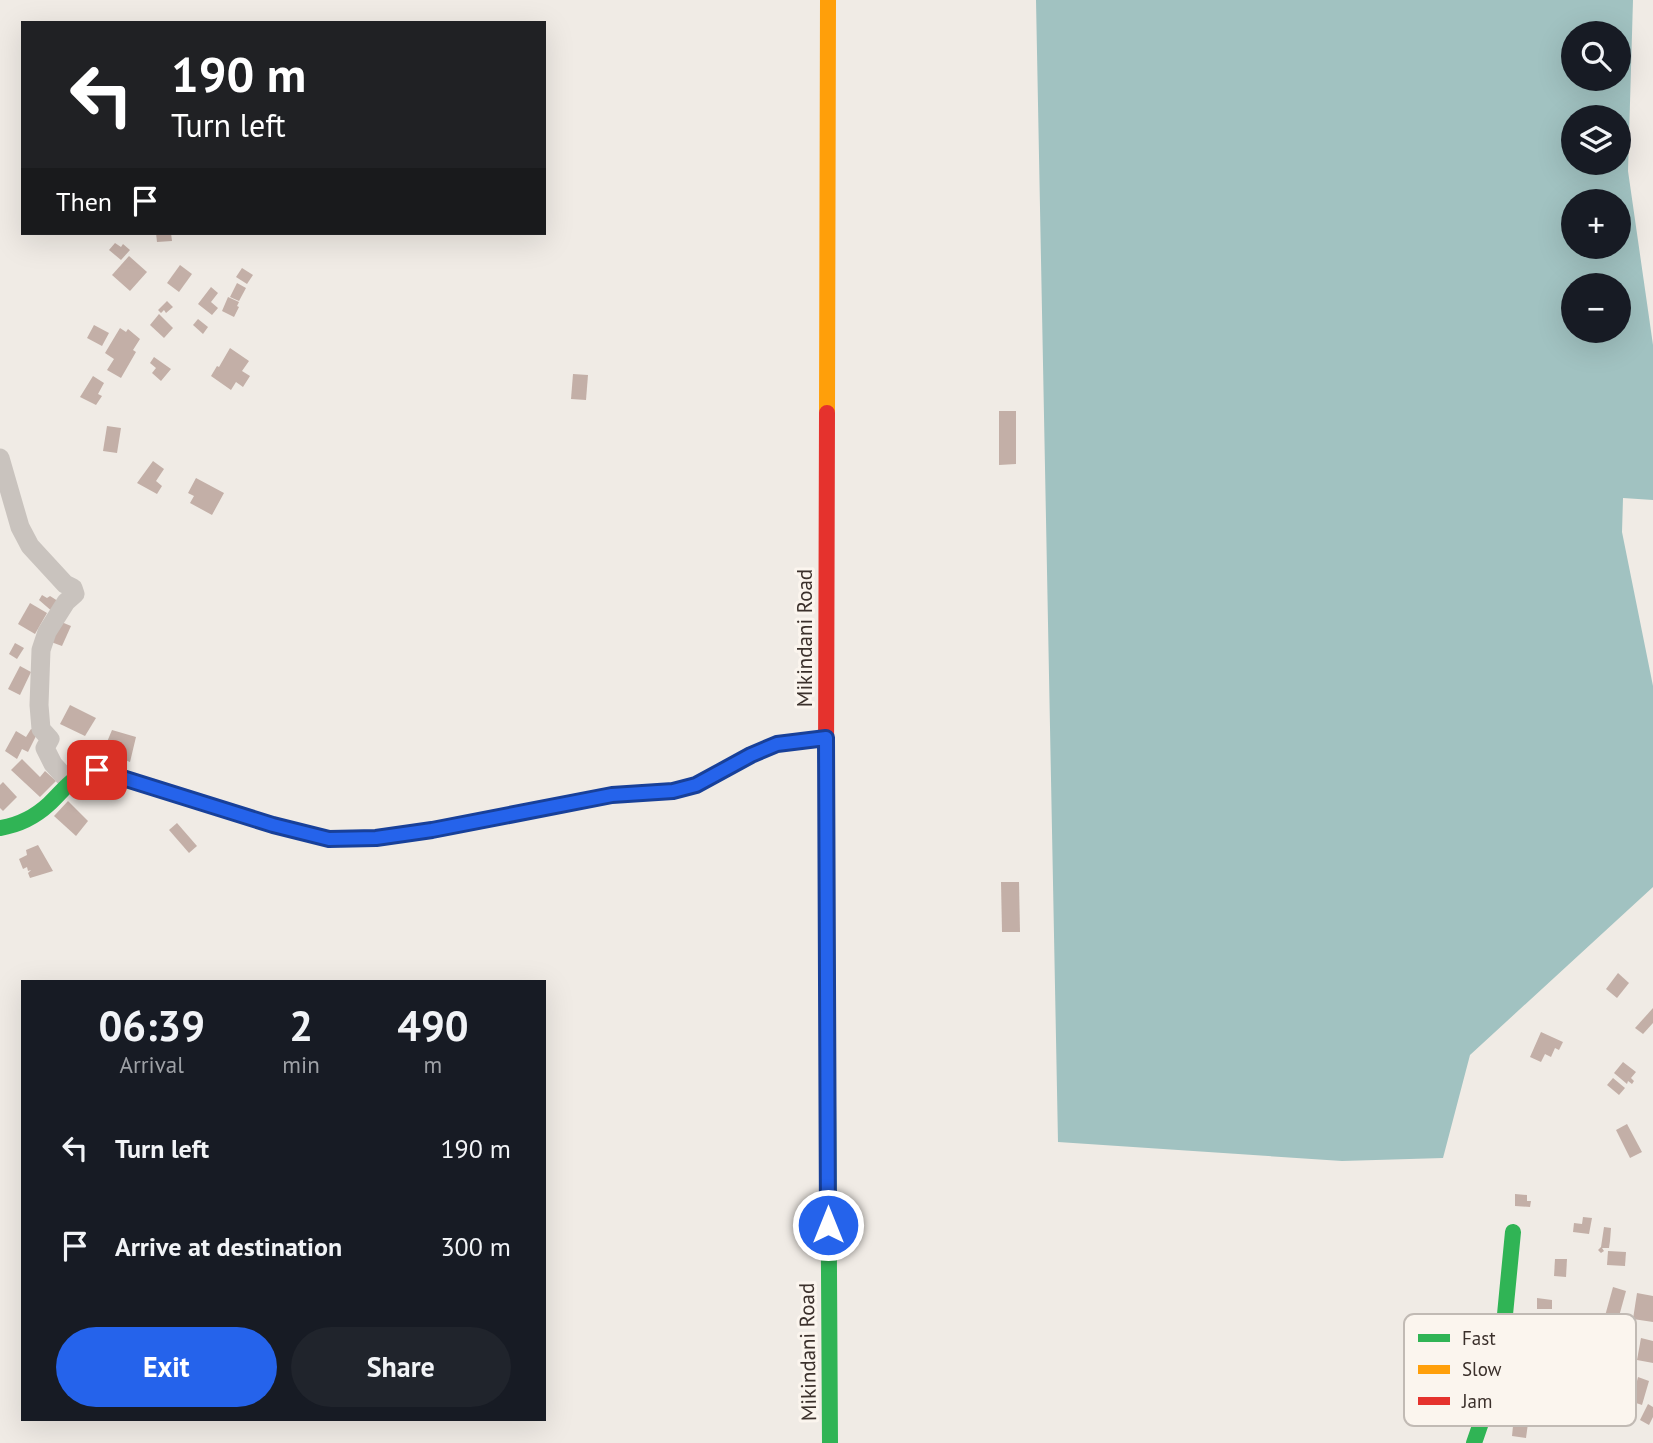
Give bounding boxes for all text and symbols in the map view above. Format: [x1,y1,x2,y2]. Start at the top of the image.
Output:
map controls [1561,21,1631,343]
button: search [1561,21,1631,91]
text: 190 m [171,42,306,106]
icon: left [56,49,147,140]
text: Turn left [171,104,286,146]
button: layers [1561,105,1631,175]
icon: arrive [126,182,164,220]
text: Then [56,185,112,218]
button: + [1561,189,1631,259]
button: − [1561,273,1631,343]
street label: Mikindani Road [791,569,818,707]
pin [67,740,127,800]
icon: arrive [78,751,116,789]
text: 06:39 [98,998,205,1053]
text: 2 [289,998,313,1053]
text: 490 [397,998,469,1053]
text: Arrival [119,1050,184,1079]
text: min [282,1050,320,1079]
text: m [424,1050,442,1079]
icon: left [56,1129,94,1167]
text: Turn left [115,1132,209,1165]
text: 190 m [440,1132,511,1165]
position arrow [791,1188,865,1262]
icon: arrive [56,1227,94,1265]
text: Arrive at destination [115,1230,342,1263]
text: 300 m [440,1230,511,1263]
street label: Mikindani Road [793,1283,822,1421]
legend [1404,1314,1636,1426]
text: Fast [1462,1326,1496,1350]
button: Exit [56,1327,277,1407]
button: Share [291,1327,511,1407]
text: Slow [1462,1357,1502,1381]
text: Jam [1461,1389,1492,1413]

